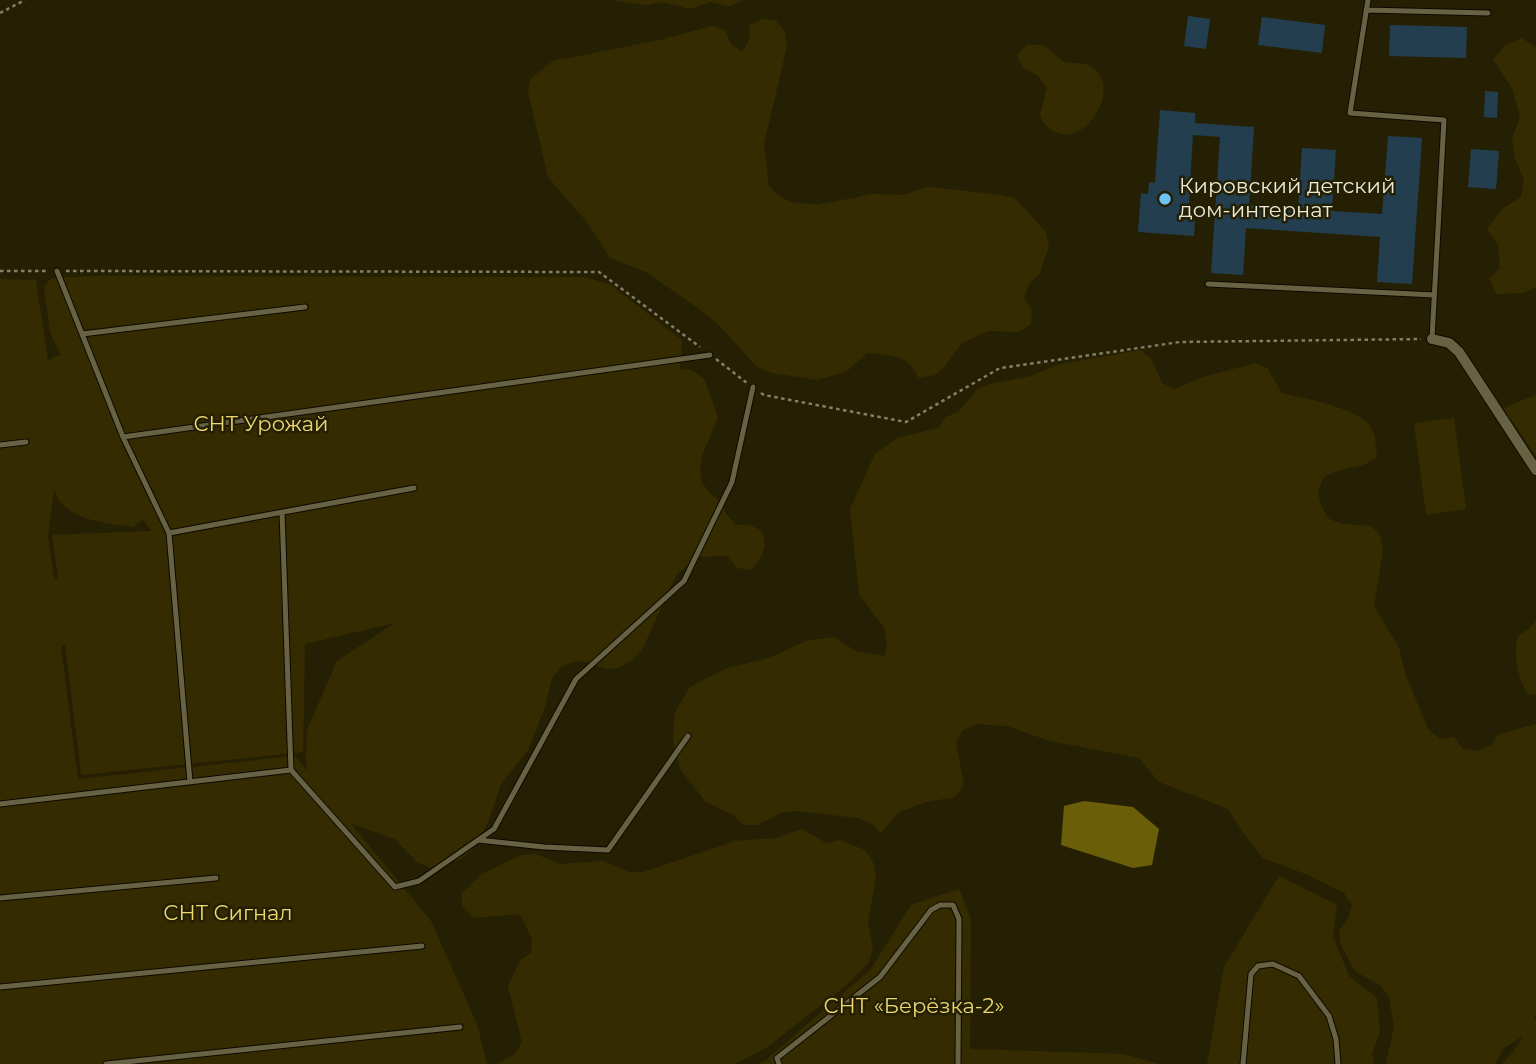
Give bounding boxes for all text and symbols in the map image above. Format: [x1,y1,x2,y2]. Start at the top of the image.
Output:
place label: Кировский детский дом-интернат [1179,174,1395,224]
marker: Кировский детский дом-интернат [1157,191,1173,207]
park label: СНТ Урожай [194,412,328,438]
park label: СНТ Сигнал [163,901,293,927]
park label: СНТ «Берёзка-2» [824,994,1004,1020]

